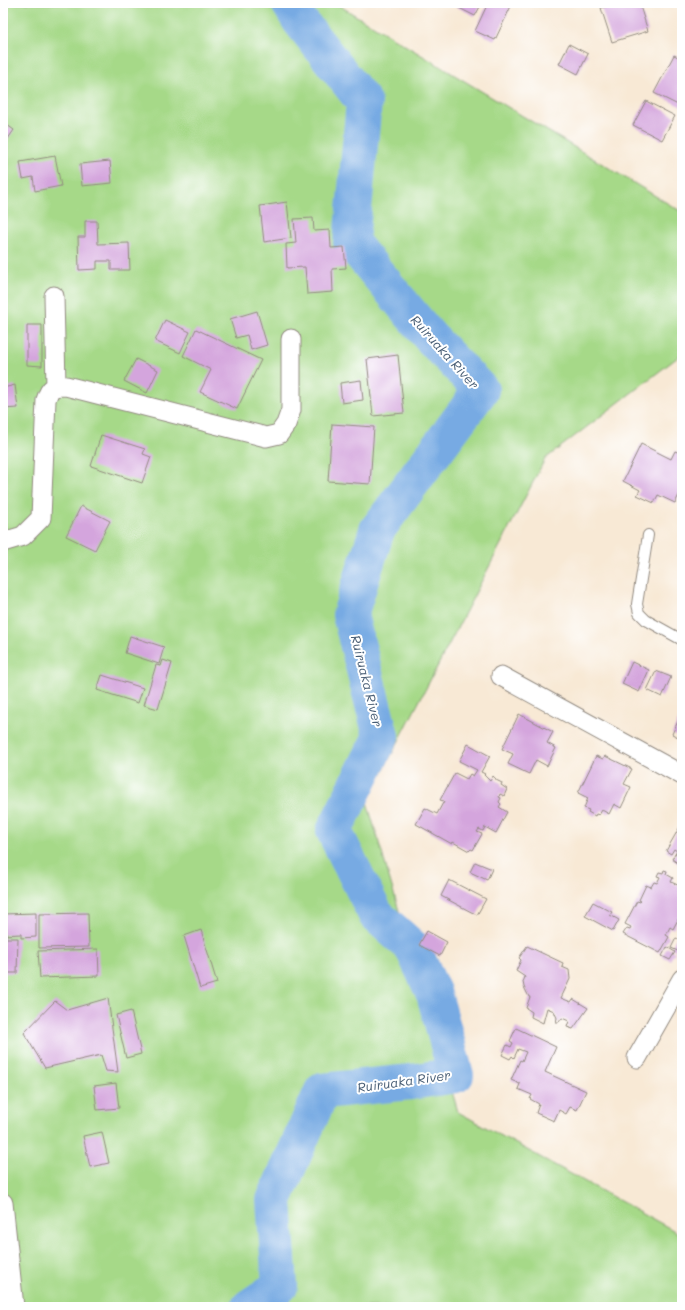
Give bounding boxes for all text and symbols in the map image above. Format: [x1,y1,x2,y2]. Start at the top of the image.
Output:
water label: Ruiruaka River [408,311,483,393]
water label: Ruiruaka River [348,633,387,729]
water label: Ruiruaka River [356,1065,452,1095]

